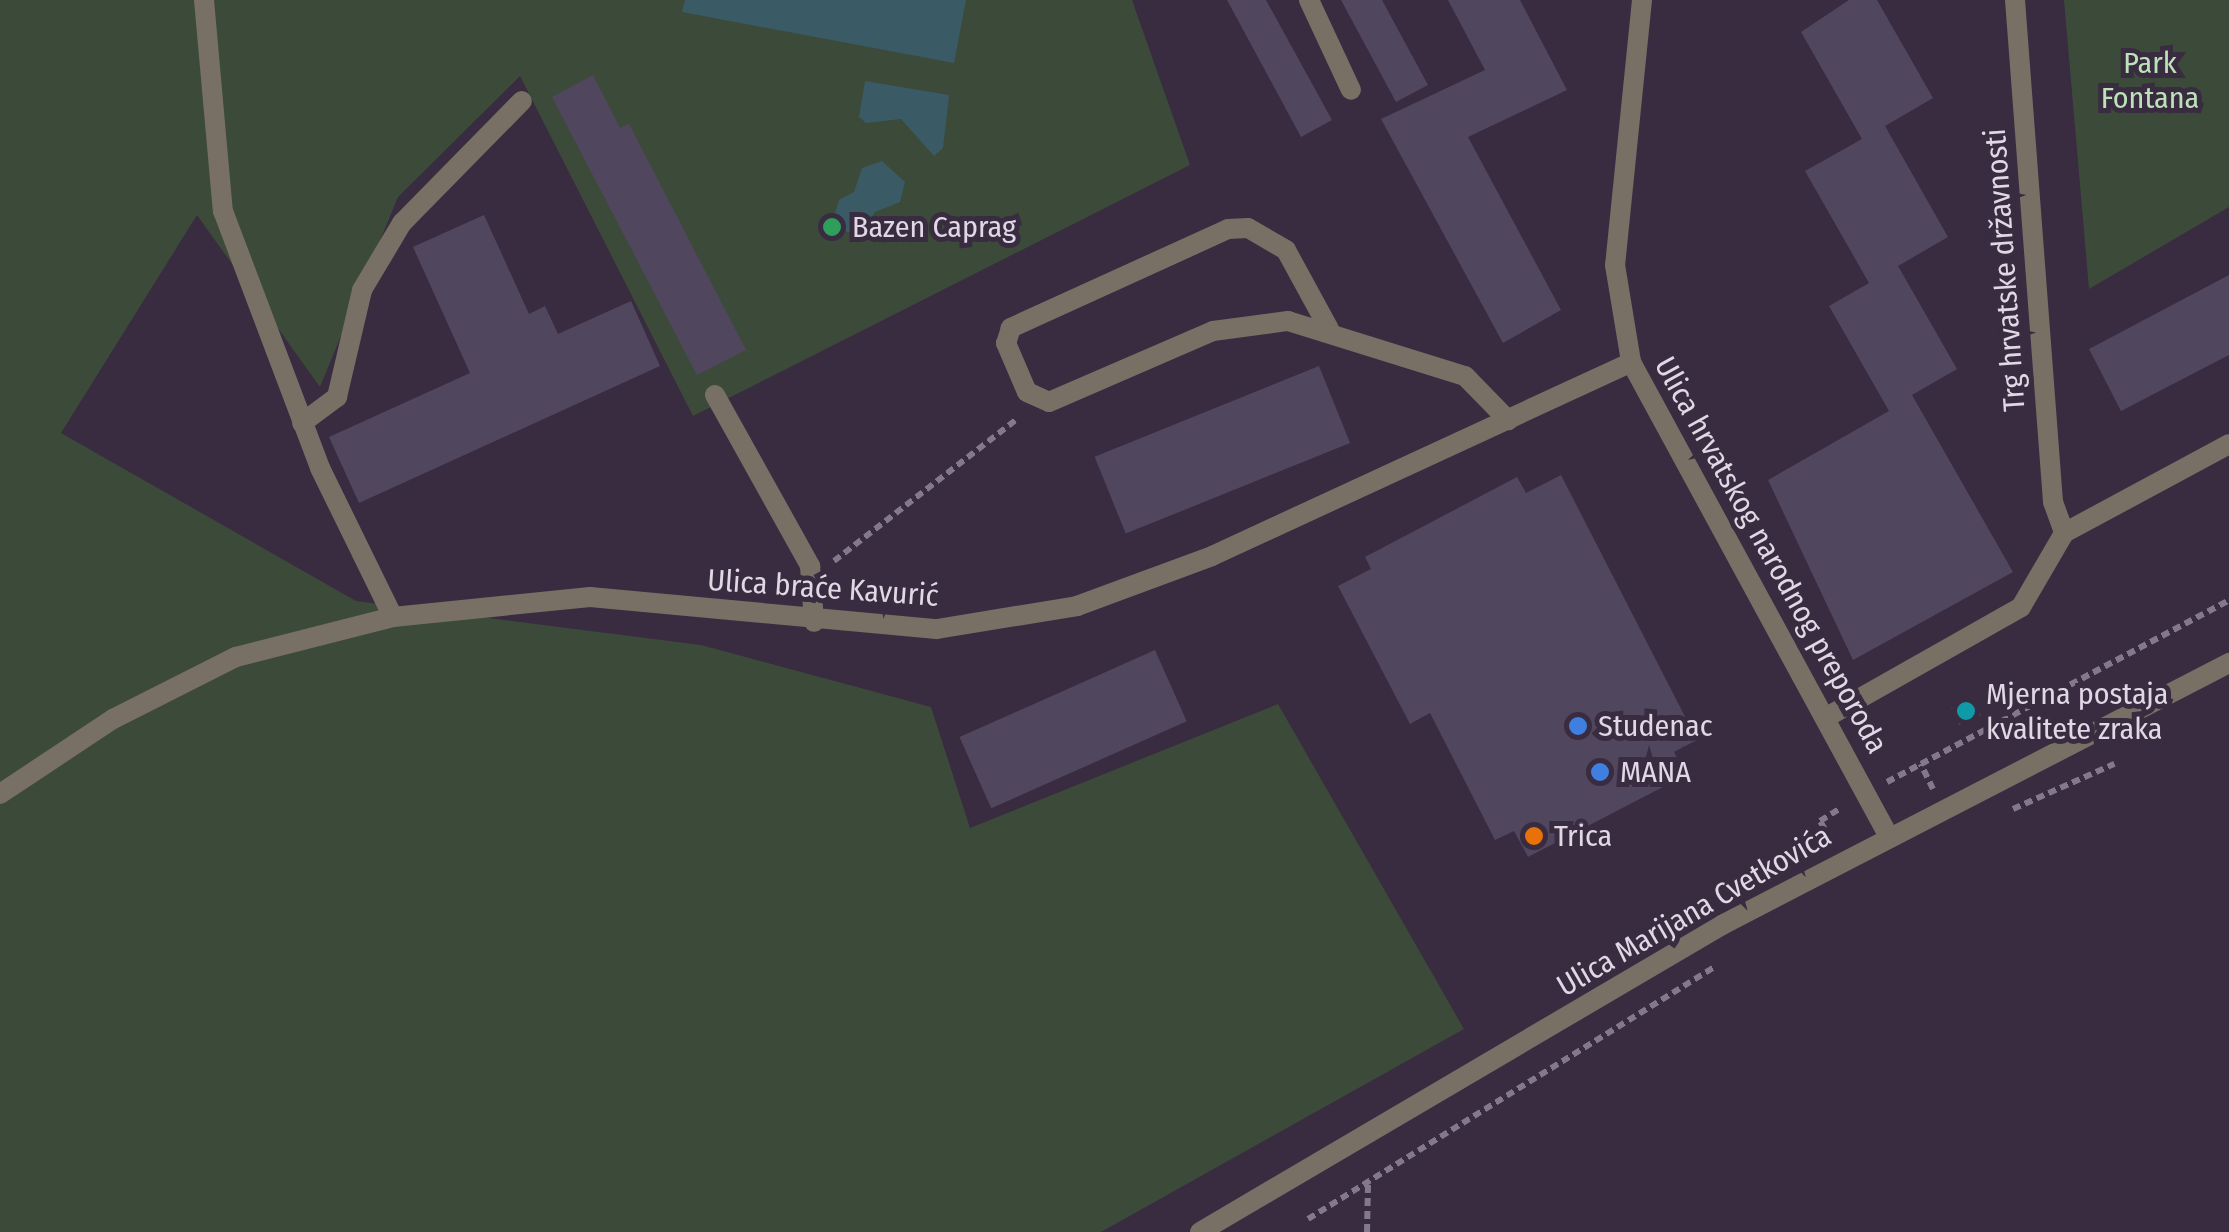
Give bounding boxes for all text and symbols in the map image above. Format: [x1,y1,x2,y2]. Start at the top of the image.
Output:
park label: Park Fontana [2101,45,2199,116]
street label: Trg hrvatske državnosti [1977,127,2033,413]
place label: Bazen Caprag [852,209,1016,245]
marker: Bazen Caprag [821,216,843,238]
street label: Ulica hrvatskog narodnog preporoda [1647,351,1895,759]
street label: Ulica braće Kavurić [706,562,940,614]
place label: Mjerna postaja kvalitete zraka [1986,676,2169,746]
marker: Mjerna postaja kvalitete zraka [1955,700,1977,722]
place label: Studenac [1598,708,1713,744]
marker: Studenac [1567,715,1589,737]
place label: MANA [1620,754,1691,790]
marker: MANA [1589,761,1611,783]
street label: Ulica Marijana Cvetkovića [1551,818,1837,1004]
place label: Trica [1554,818,1612,854]
marker: Trica [1523,825,1545,847]

